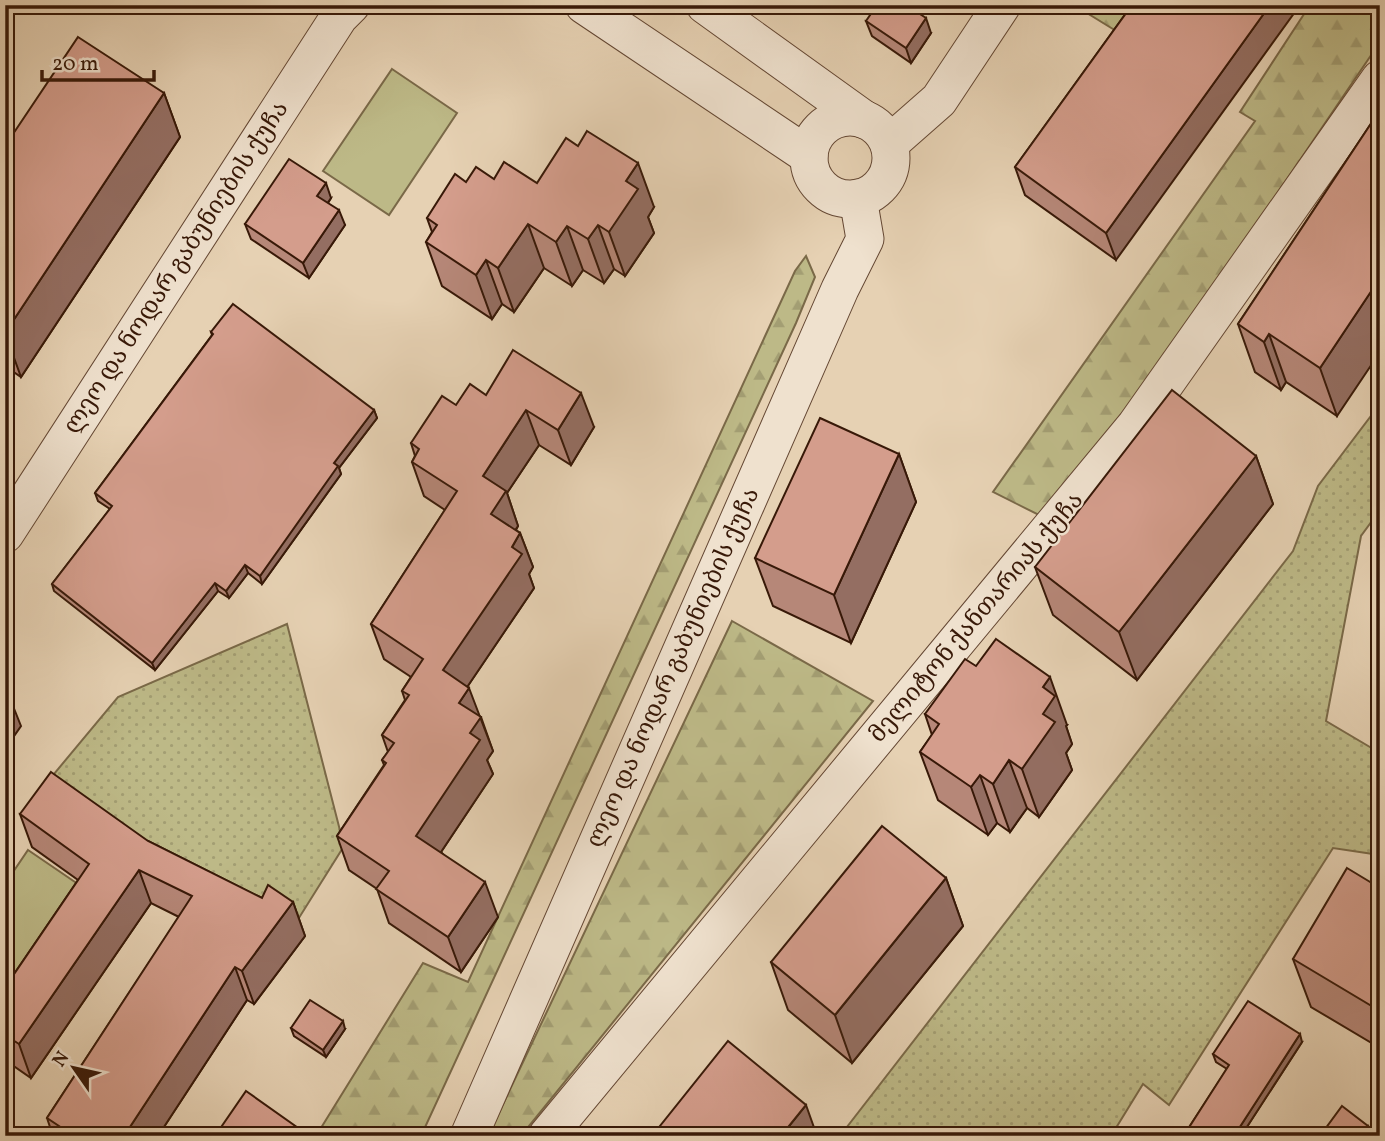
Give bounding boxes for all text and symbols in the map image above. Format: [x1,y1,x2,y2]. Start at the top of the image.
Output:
scale bar [42,38,154,82]
text: 20 m [52,50,98,79]
street label: ლეო და ნოდარ გაბუნიების ქუჩა [56,95,298,441]
street label: ლეო და ნოდარ გაბუნიების ქუჩა [579,483,769,853]
street label: მელიტონ ქანთარიას ქუჩა [862,485,1092,751]
north arrow [38,1032,108,1102]
text: N [47,1046,76,1073]

